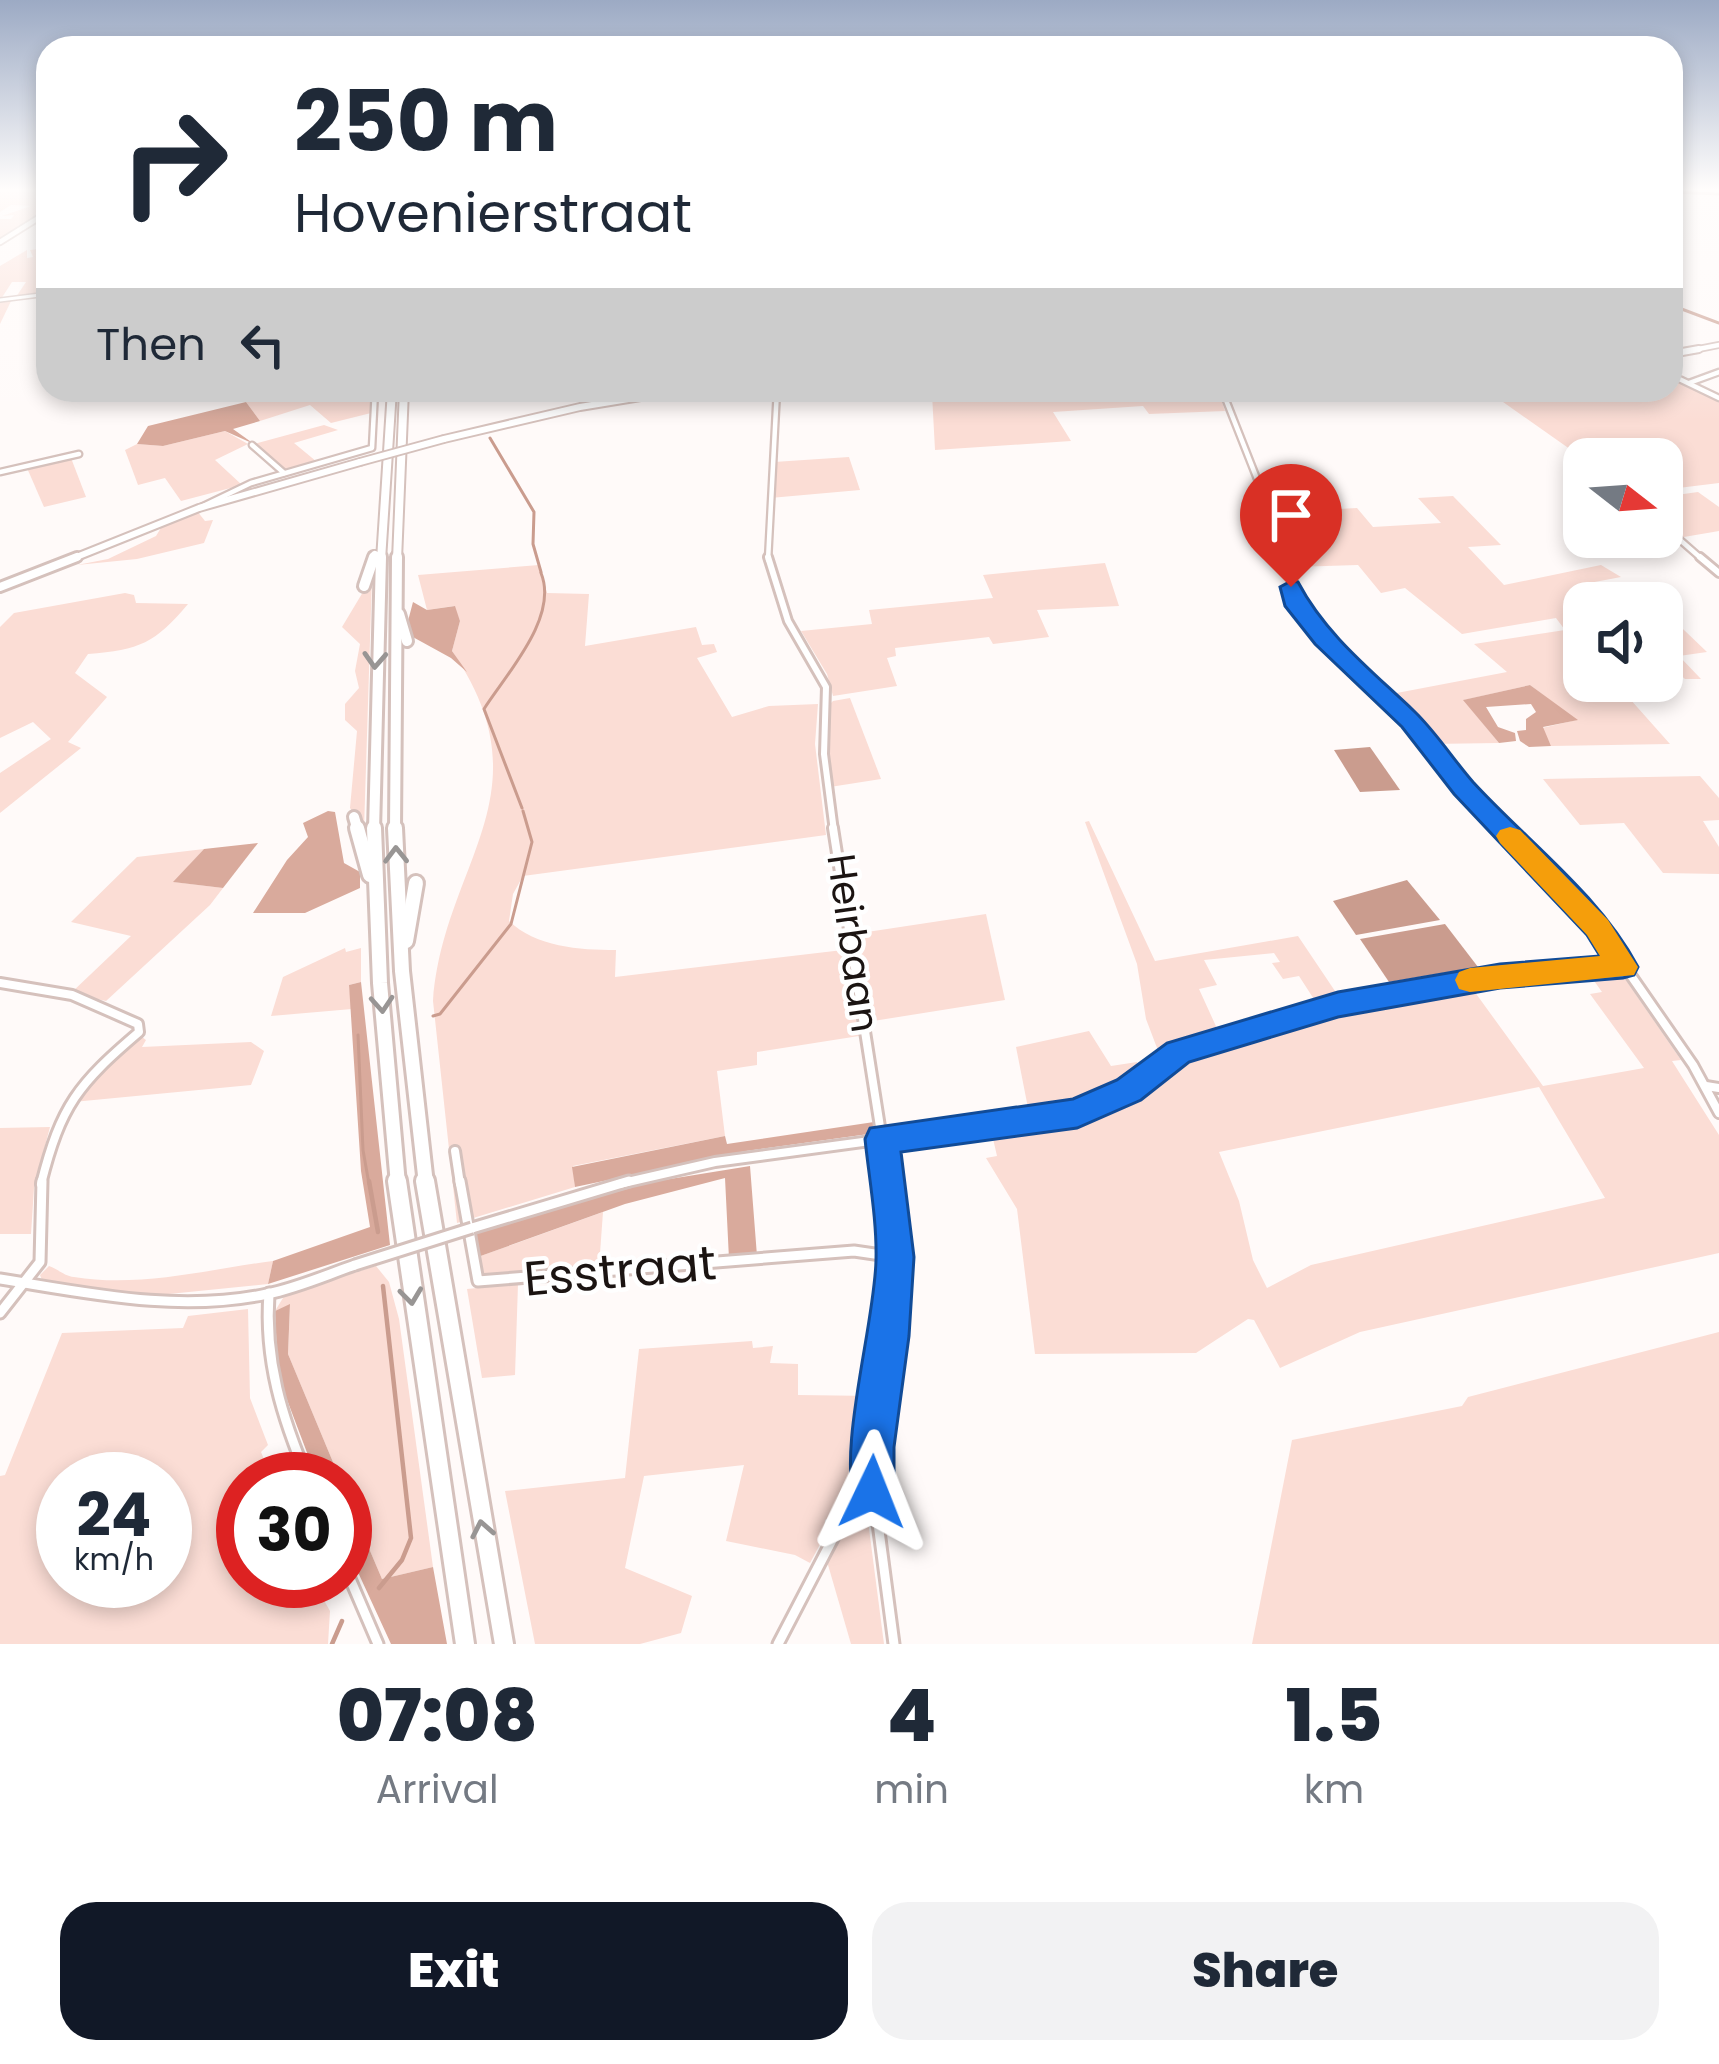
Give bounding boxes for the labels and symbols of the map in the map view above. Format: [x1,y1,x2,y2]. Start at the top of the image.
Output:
north arrow [1563,438,1683,558]
pin [1240,464,1342,587]
one-way arrow [362,651,388,670]
one-way arrow [383,845,409,864]
street label: Heirbaan [813,850,893,1036]
one-way arrow [368,995,394,1014]
street label: Esstraat [521,1229,719,1313]
one-way arrow [398,1286,424,1306]
position arrow [809,1429,935,1555]
speed limit sign: 30 [216,1452,372,1608]
one-way arrow [470,1520,496,1540]

